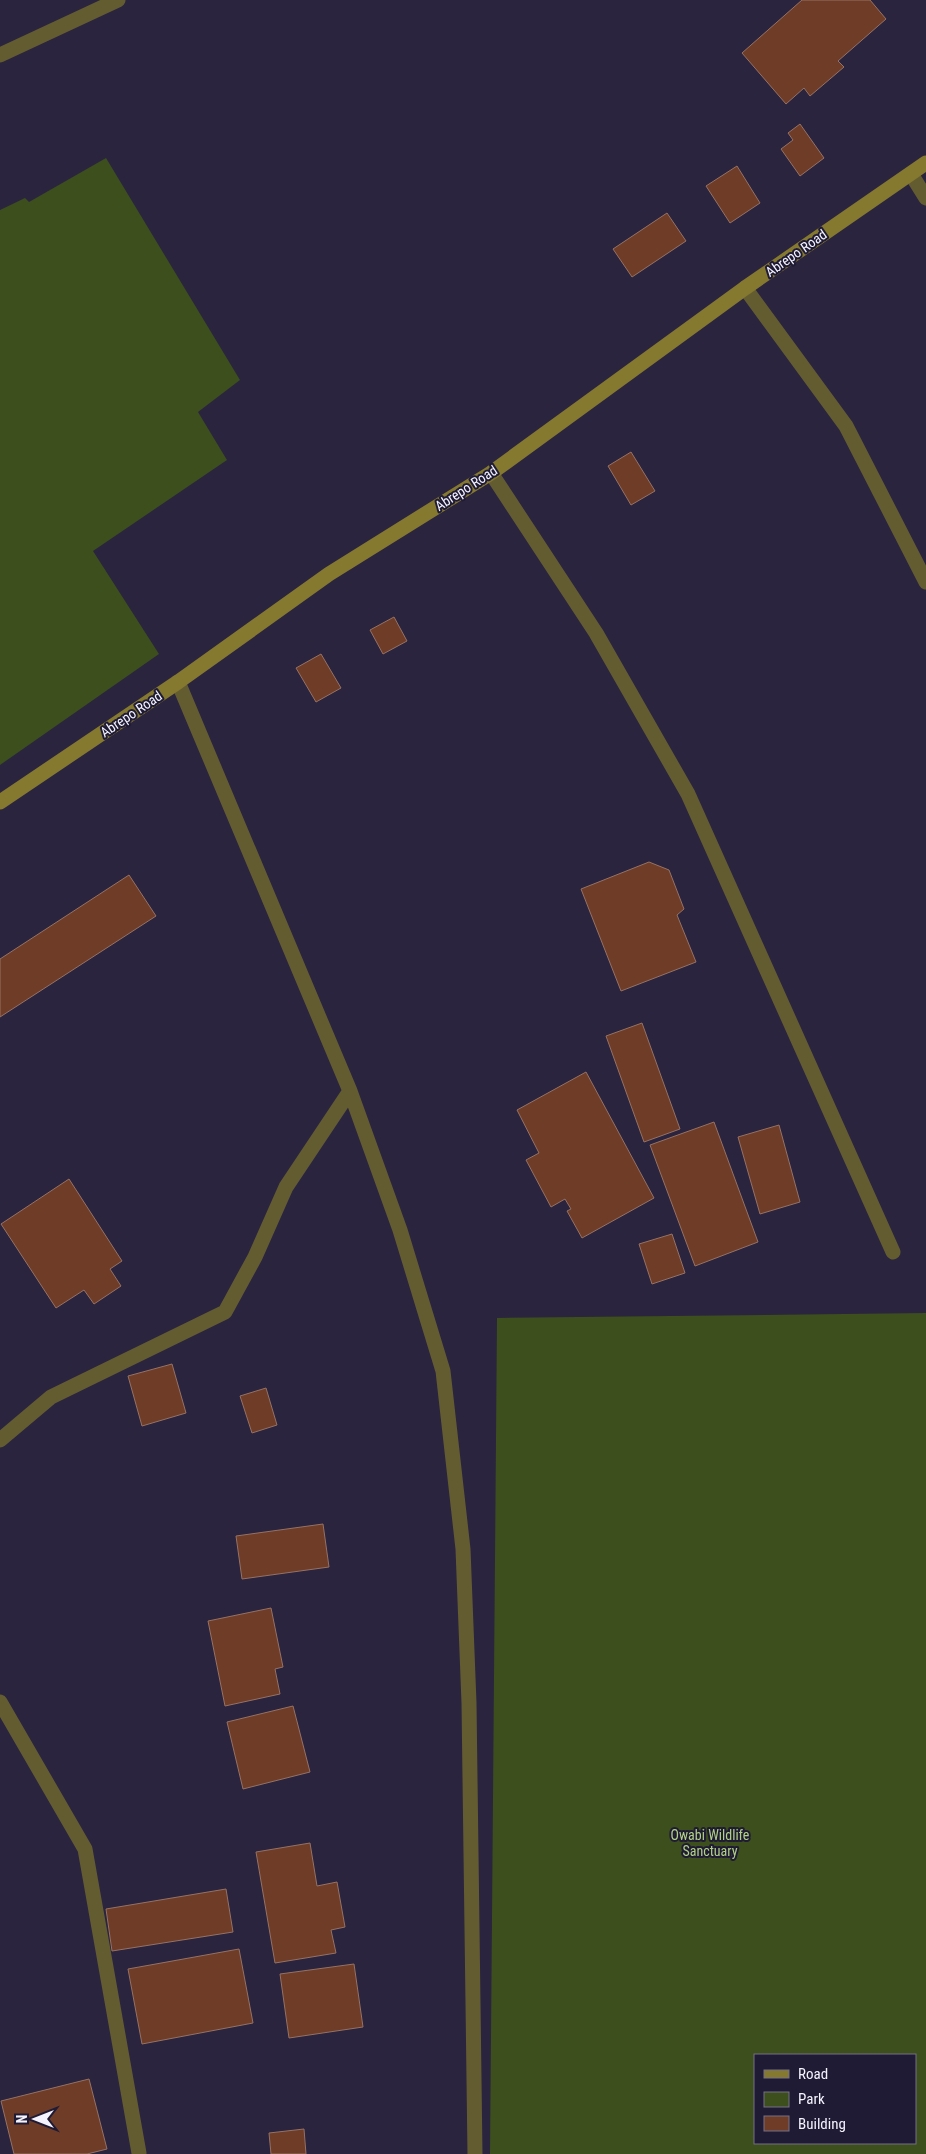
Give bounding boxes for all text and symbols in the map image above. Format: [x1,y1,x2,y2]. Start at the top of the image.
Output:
street label: Abrepo Road [762,226,830,280]
street label: Abrepo Road [432,462,500,514]
street label: Abrepo Road [97,688,165,740]
park label: Owabi Wildlife Sanctuary [671,1827,750,1859]
legend [754,2054,916,2144]
text: Road [798,2065,828,2083]
text: Park [798,2090,825,2108]
north arrow [10,2094,60,2144]
text: N [14,2115,30,2123]
text: Building [798,2115,846,2133]

